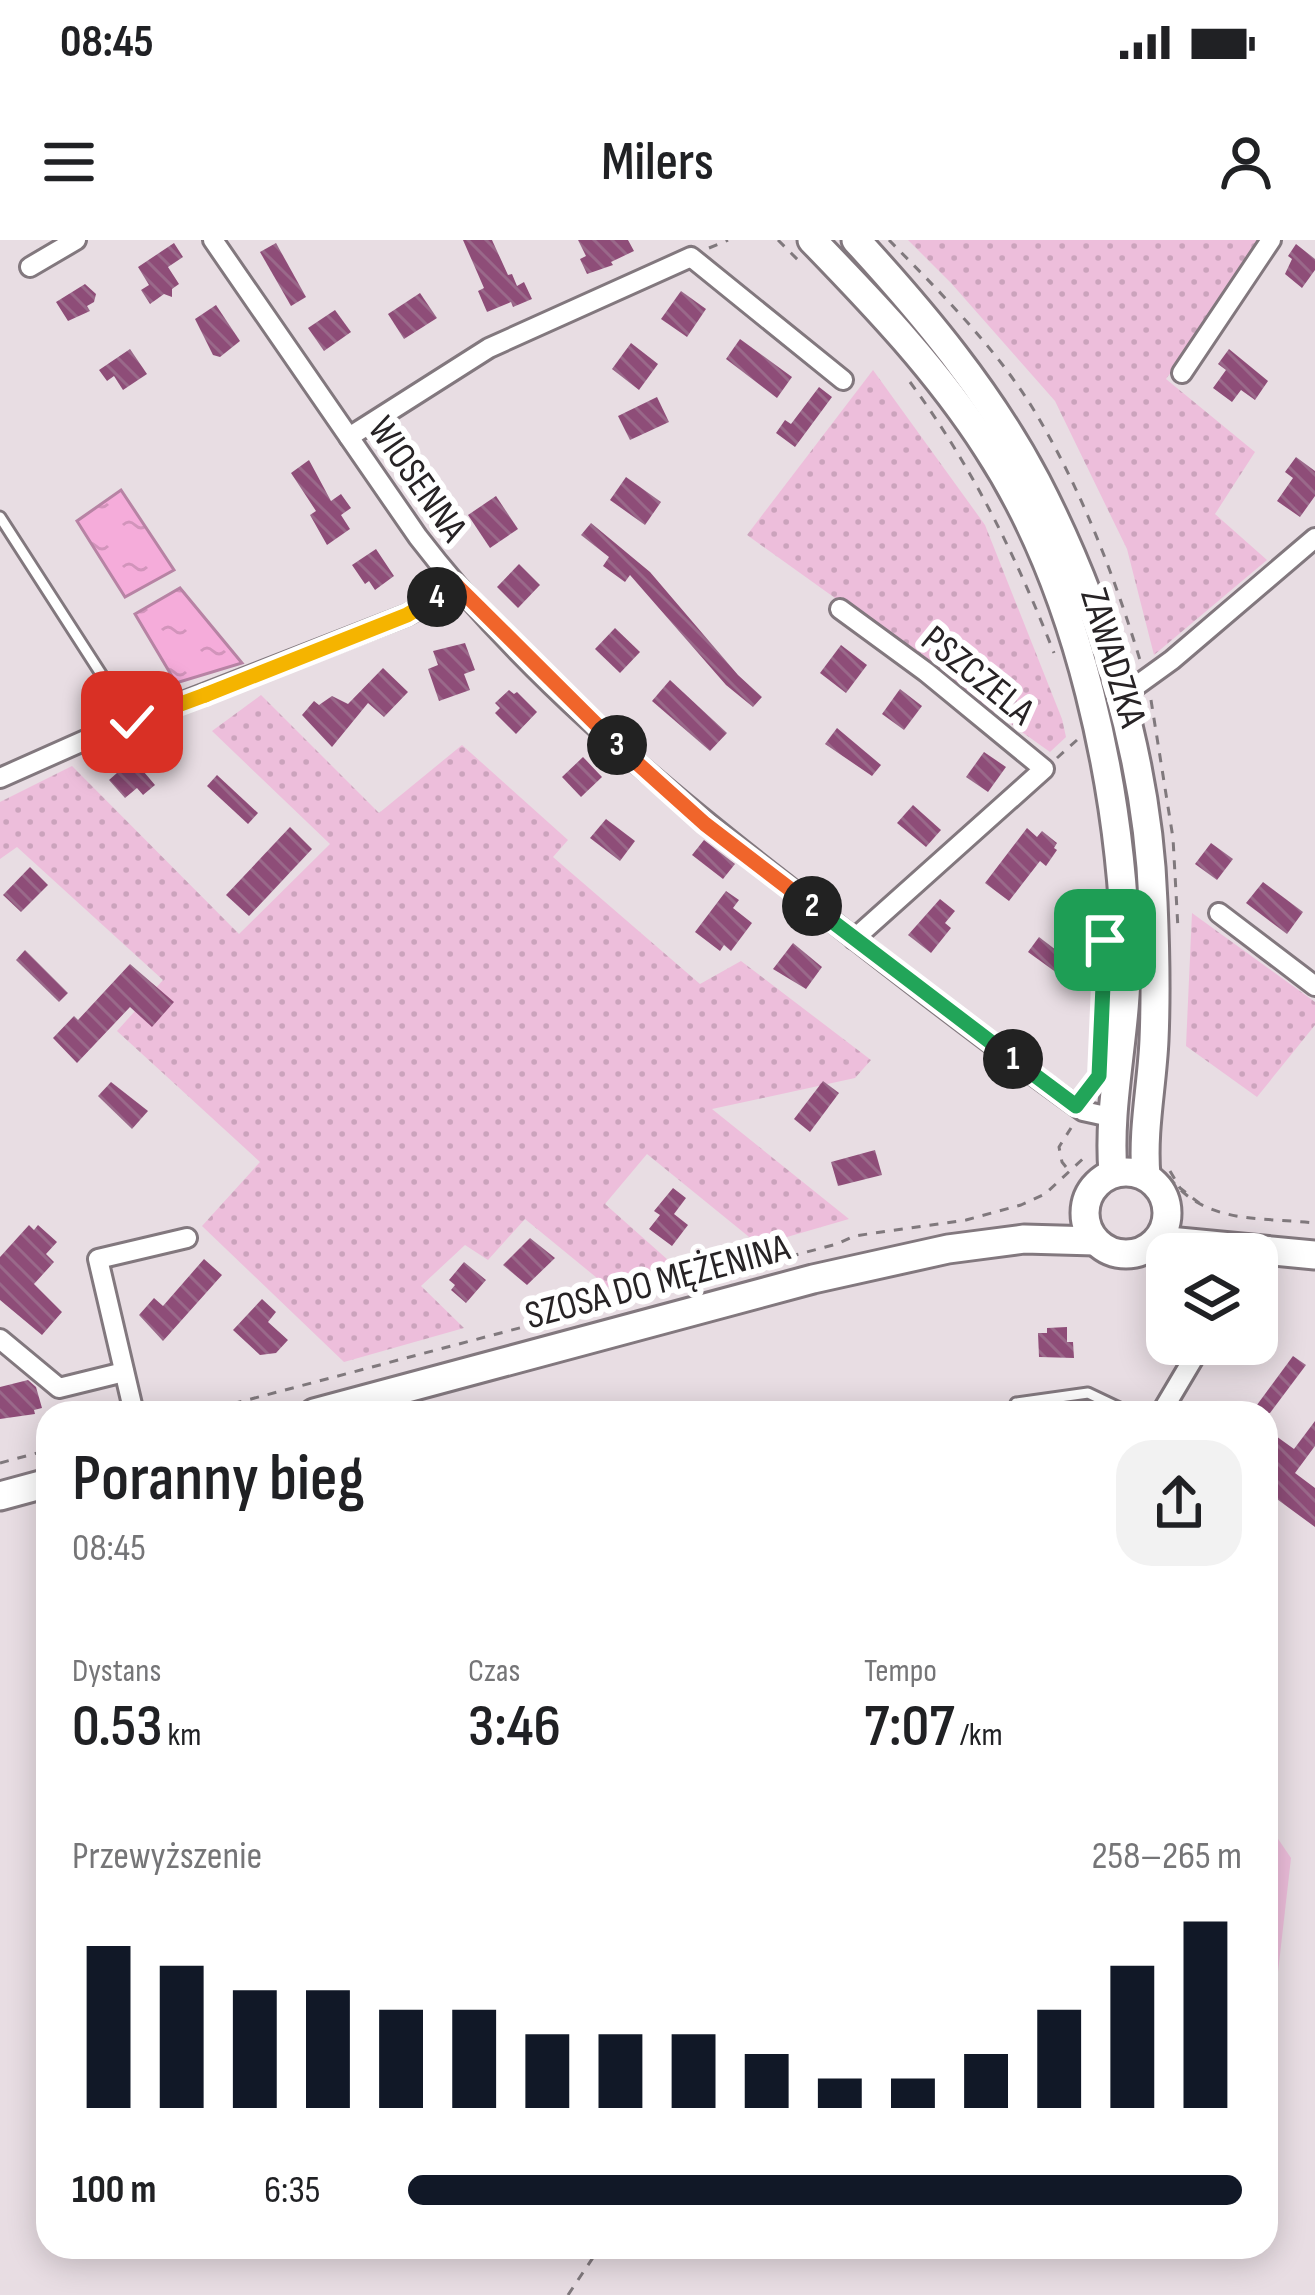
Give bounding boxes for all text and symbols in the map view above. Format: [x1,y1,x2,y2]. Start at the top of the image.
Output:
text: 08:45 [60,15,153,70]
icon: menu [36,129,102,195]
icon: person [1213,129,1279,195]
text: Milers [601,130,714,195]
street label: WIOSENNA [357,408,477,551]
pin: 4 [407,567,467,627]
text: 4 [429,577,445,617]
street label: ZAWADZKA [1069,583,1156,733]
street label: PSZCZELA [912,616,1044,736]
pin [81,671,183,773]
icon: check [99,689,165,755]
pin: 3 [587,715,647,775]
text: 3 [610,725,624,765]
pin: 2 [782,876,842,936]
text: 2 [805,886,819,926]
pin [1054,889,1156,991]
icon: arrive [1072,907,1138,973]
pin: 1 [983,1029,1043,1089]
text: 1 [1007,1039,1019,1079]
street label: SZOSA DO MĘŻENINA [521,1225,795,1340]
map controls [1146,1233,1278,1365]
button: layers [1146,1233,1278,1365]
text: Poranny bieg [72,1440,365,1519]
button: share [1116,1440,1242,1566]
text: 08:45 [72,1525,146,1572]
text: Dystans [72,1651,161,1691]
text: Czas [468,1651,520,1691]
text: Tempo [864,1651,937,1691]
text: 0.53 [72,1691,162,1763]
text: 3:46 [468,1691,561,1763]
text: 7:07 [864,1691,954,1763]
text: km [162,1715,201,1755]
text: /km [954,1715,1003,1755]
text: Przewyższenie [72,1833,262,1880]
text: 258–265 m [1091,1833,1242,1880]
text: 100 m [72,2167,156,2214]
text: 6:35 [264,2167,320,2214]

